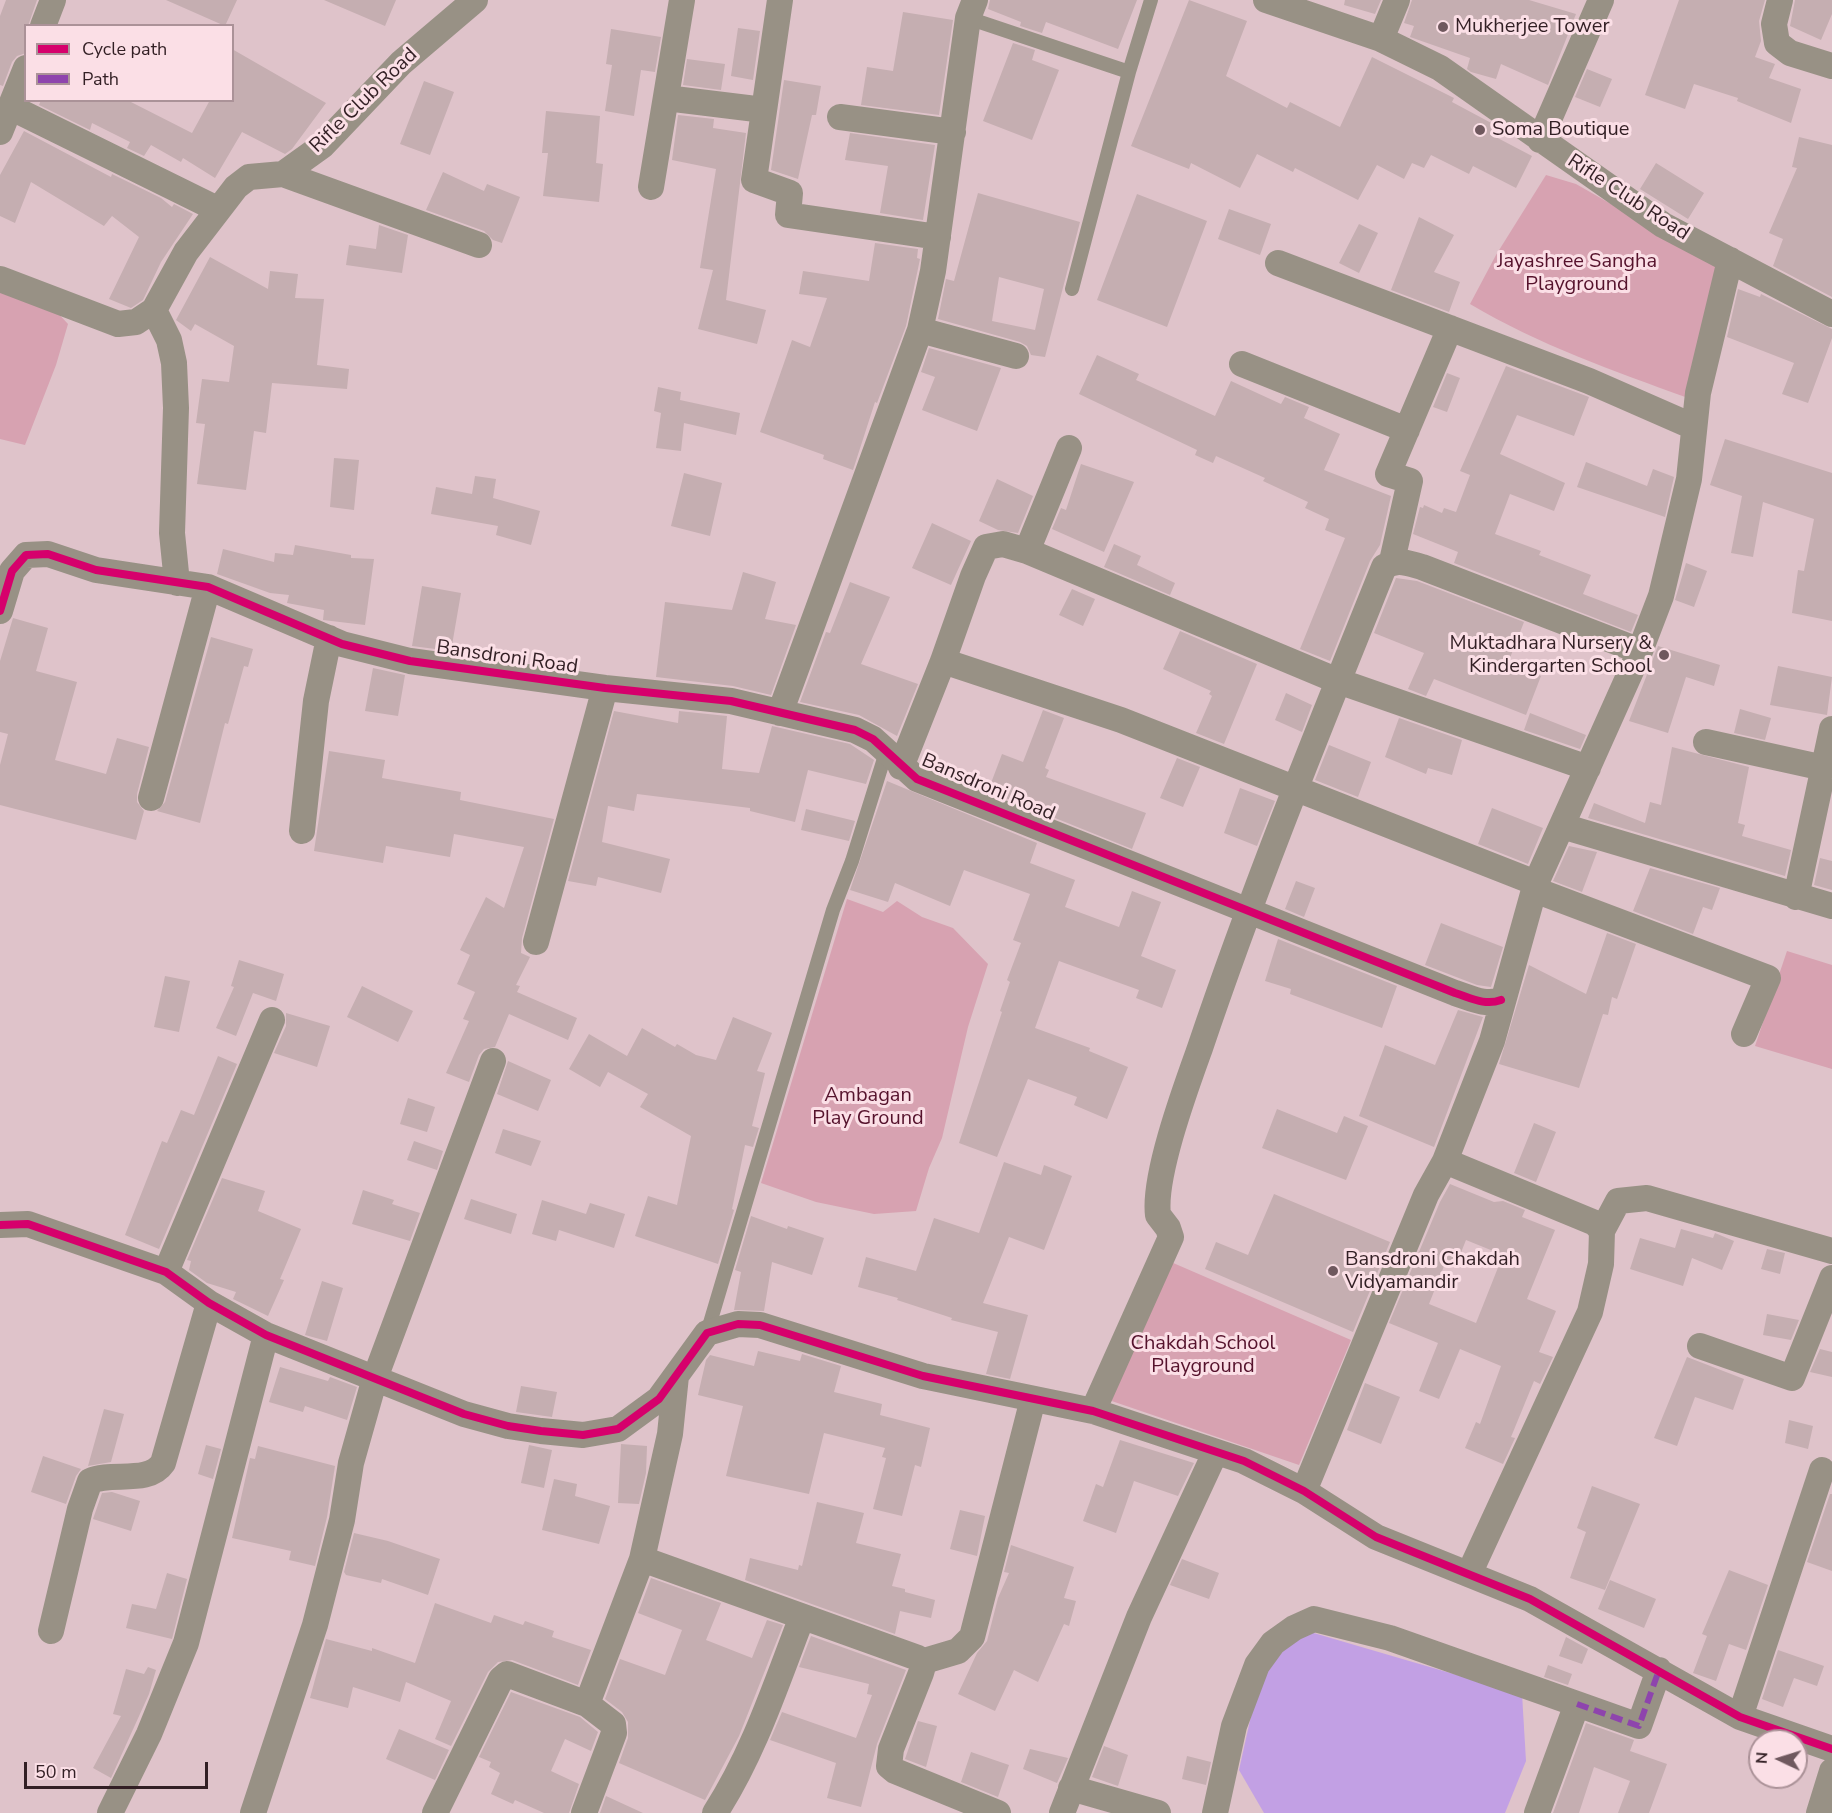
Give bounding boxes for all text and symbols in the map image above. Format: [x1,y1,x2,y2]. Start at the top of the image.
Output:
place label: Mukherjee Tower [1455,15,1610,39]
marker: Mukherjee Tower [1436,20,1450,34]
legend [24,24,234,102]
text: Cycle path [82,37,167,61]
street label: Rifle Club Road [305,44,423,158]
text: Path [82,67,119,91]
place label: Soma Boutique [1492,118,1629,142]
marker: Soma Boutique [1473,123,1487,137]
street label: Rifle Club Road [1563,150,1693,246]
park label: Jayashree Sangha Playground [1497,250,1657,297]
place label: Muktadhara Nursery & Kindergarten School [1450,632,1652,679]
street label: Bansdroni Road [435,636,579,680]
marker: Muktadhara Nursery & Kindergarten School [1657,648,1671,662]
street label: Bansdroni Road [918,749,1058,827]
park label: Ambagan Play Ground [812,1084,924,1131]
place label: Bansdroni Chakdah Vidyamandir [1345,1248,1520,1295]
marker: Bansdroni Chakdah Vidyamandir [1326,1264,1340,1278]
park label: Chakdah School Playground [1130,1332,1276,1379]
north arrow [1748,1729,1808,1789]
scale bar [27,1750,212,1788]
text: N [1751,1751,1773,1765]
text: 50 m [35,1760,77,1784]

